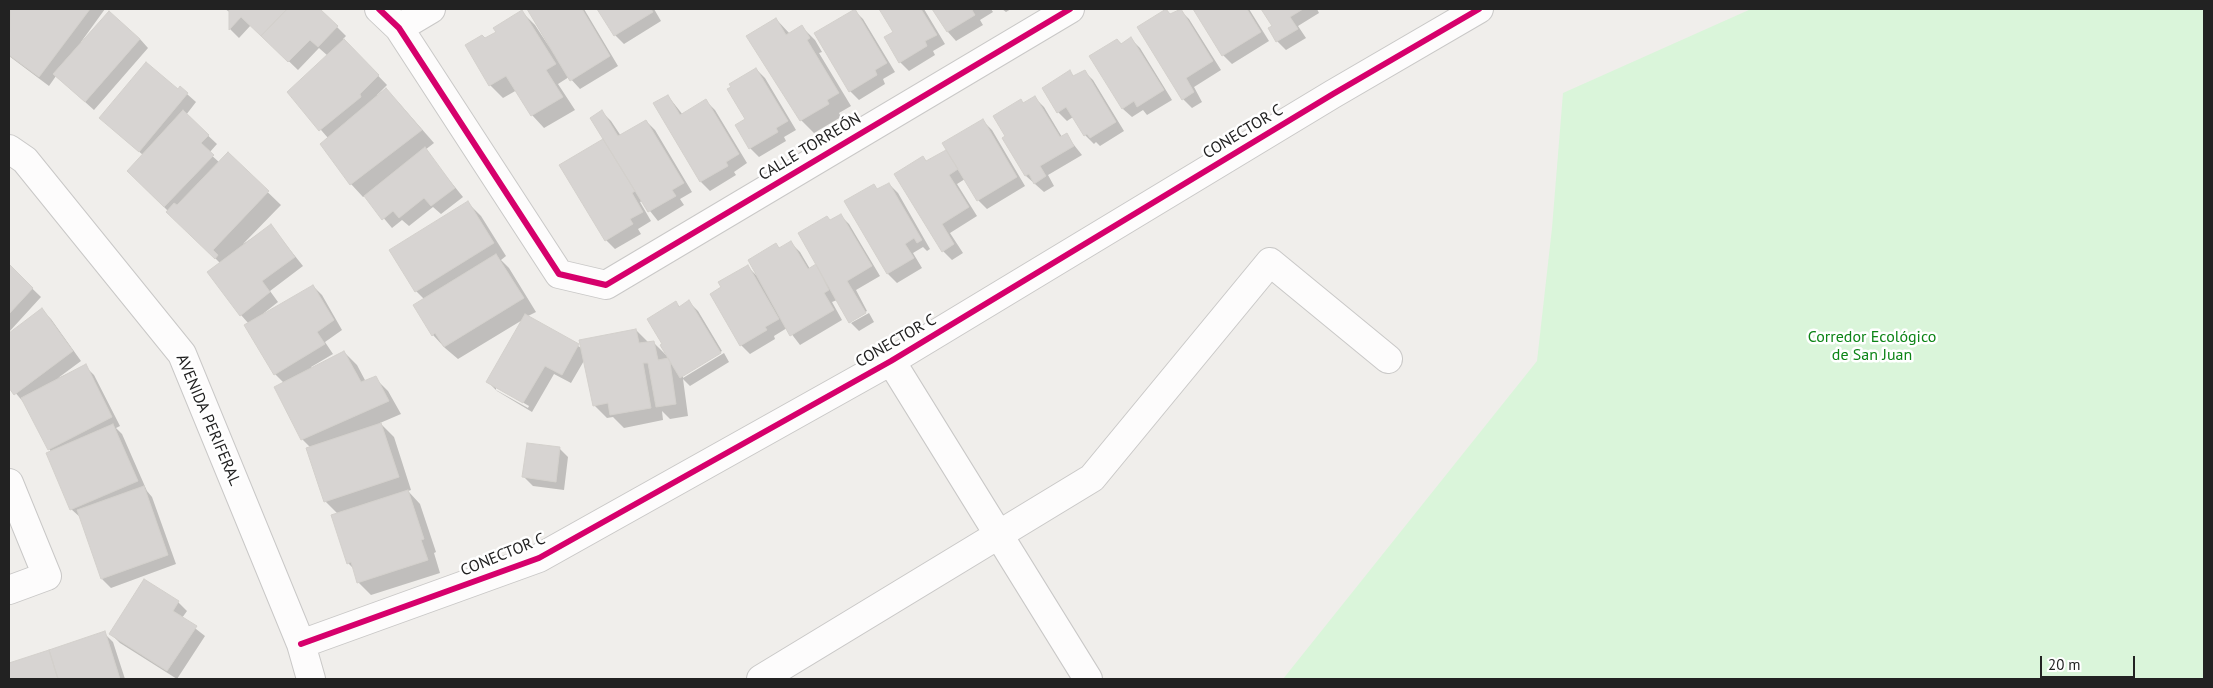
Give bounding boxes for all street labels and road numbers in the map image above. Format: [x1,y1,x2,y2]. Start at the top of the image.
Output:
street label: CONECTOR C [1200,101,1286,163]
street label: CALLE TORREÓN [755,109,865,185]
street label: CONECTOR C [852,310,940,372]
street label: AVENIDA PERIFERAL [172,351,244,489]
street label: CONECTOR C [458,529,548,581]

